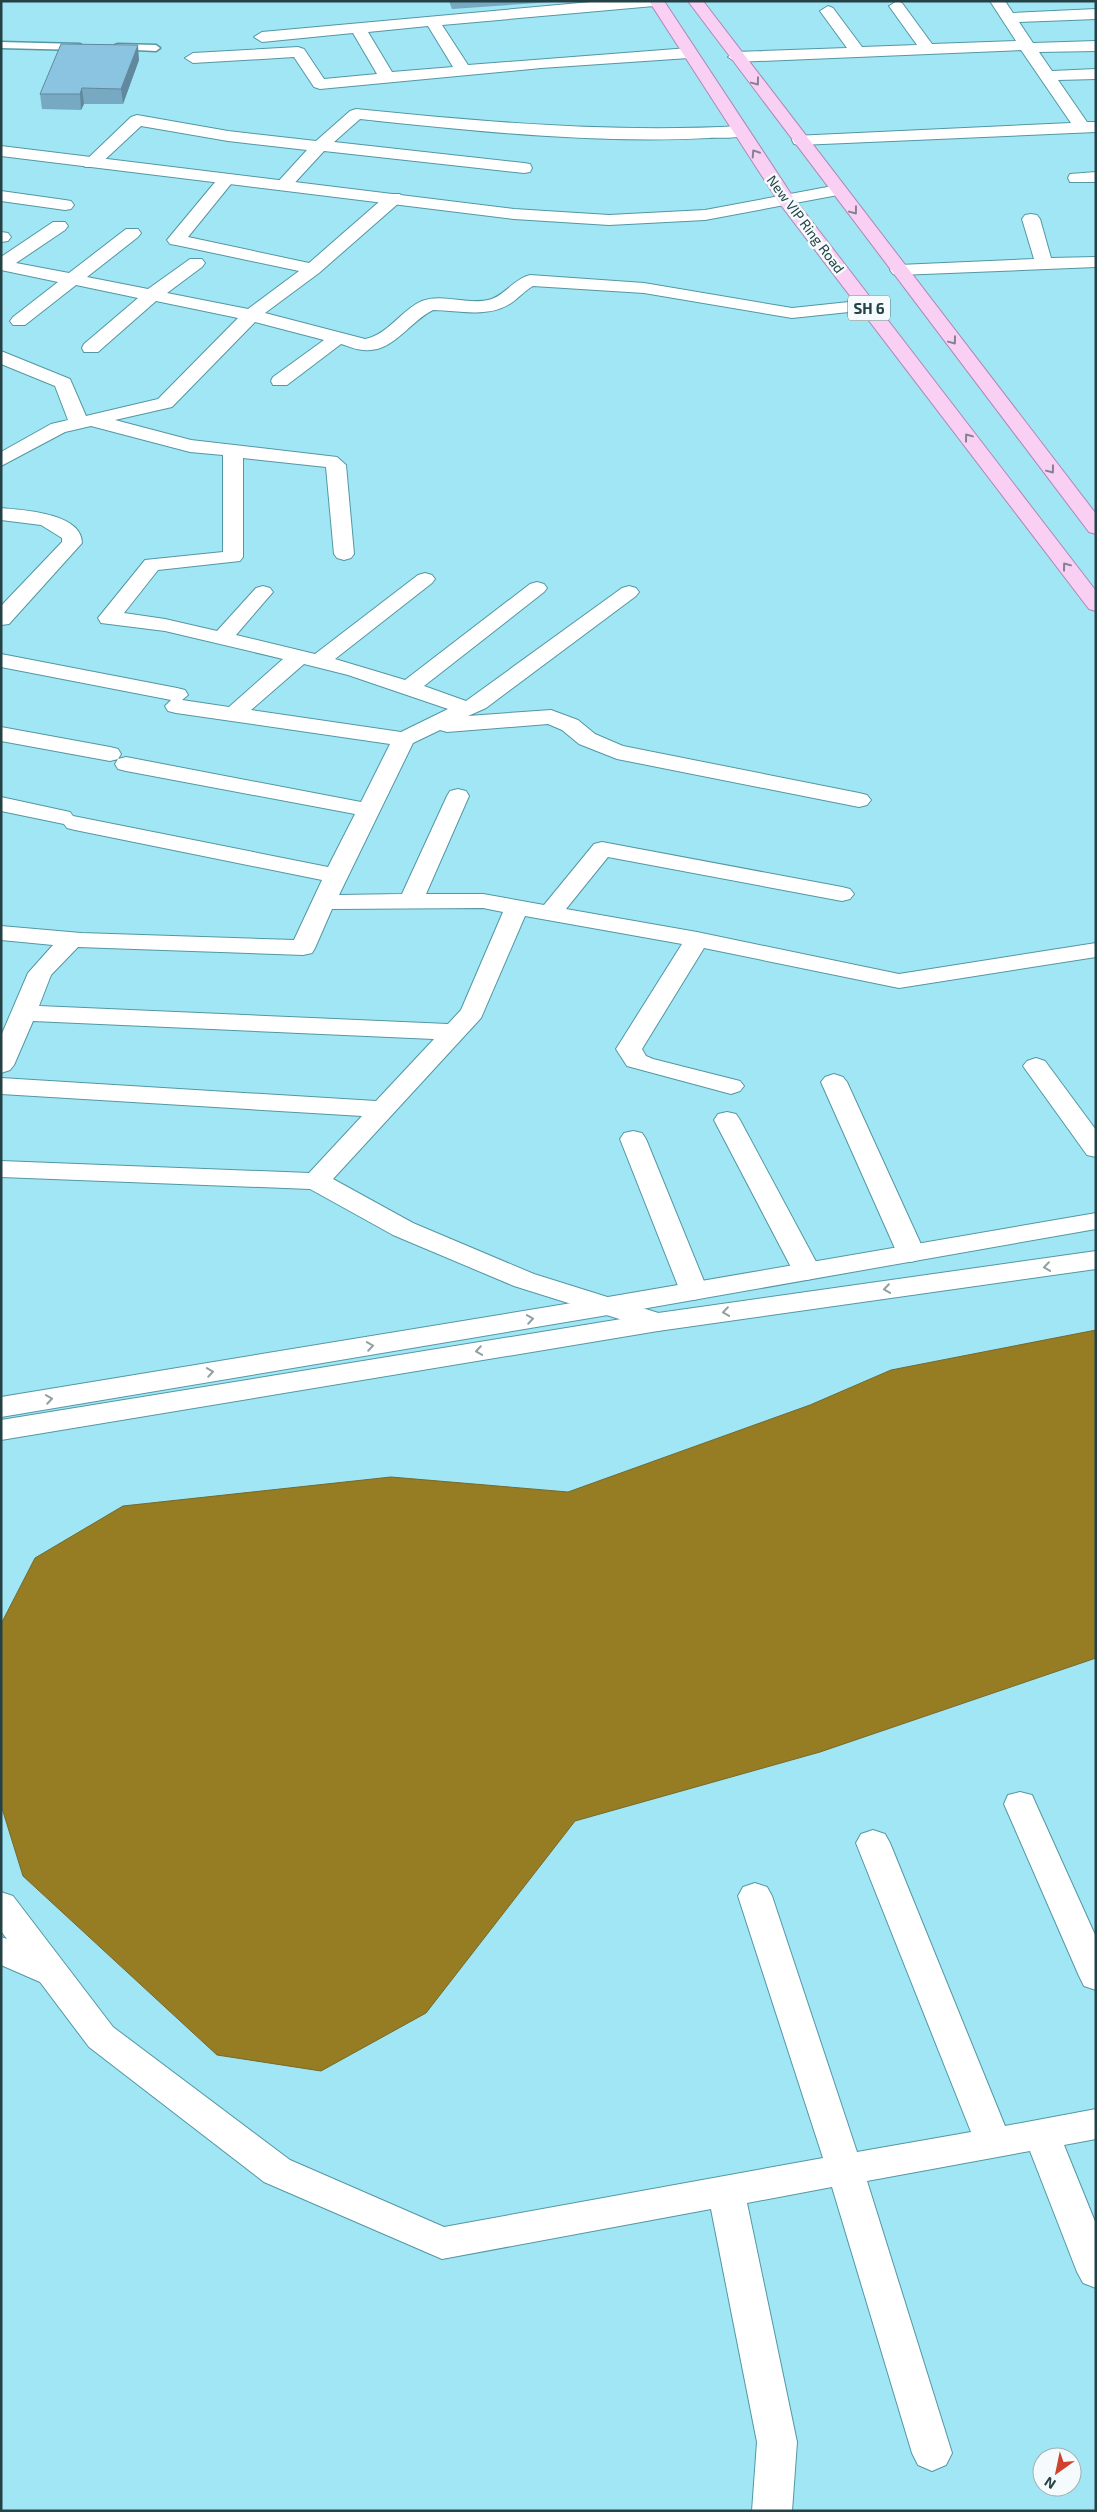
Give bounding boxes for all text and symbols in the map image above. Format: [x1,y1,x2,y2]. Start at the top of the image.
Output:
one-way arrow [750,76,758,85]
one-way arrow [752,149,762,158]
street label: New VIP Ring Road [764,172,848,276]
one-way arrow [849,205,857,214]
road number: SH 6 [848,296,890,320]
one-way arrow [947,335,955,344]
one-way arrow [965,433,974,443]
one-way arrow [1045,464,1054,474]
one-way arrow [1064,563,1072,572]
one-way arrow [1043,1261,1052,1271]
one-way arrow [882,1284,891,1294]
one-way arrow [721,1307,730,1317]
one-way arrow [526,1314,535,1324]
one-way arrow [366,1341,374,1351]
one-way arrow [474,1346,483,1356]
one-way arrow [205,1368,214,1378]
one-way arrow [46,1394,54,1405]
north arrow [1032,2447,1082,2497]
text: N [1041,2473,1059,2493]

